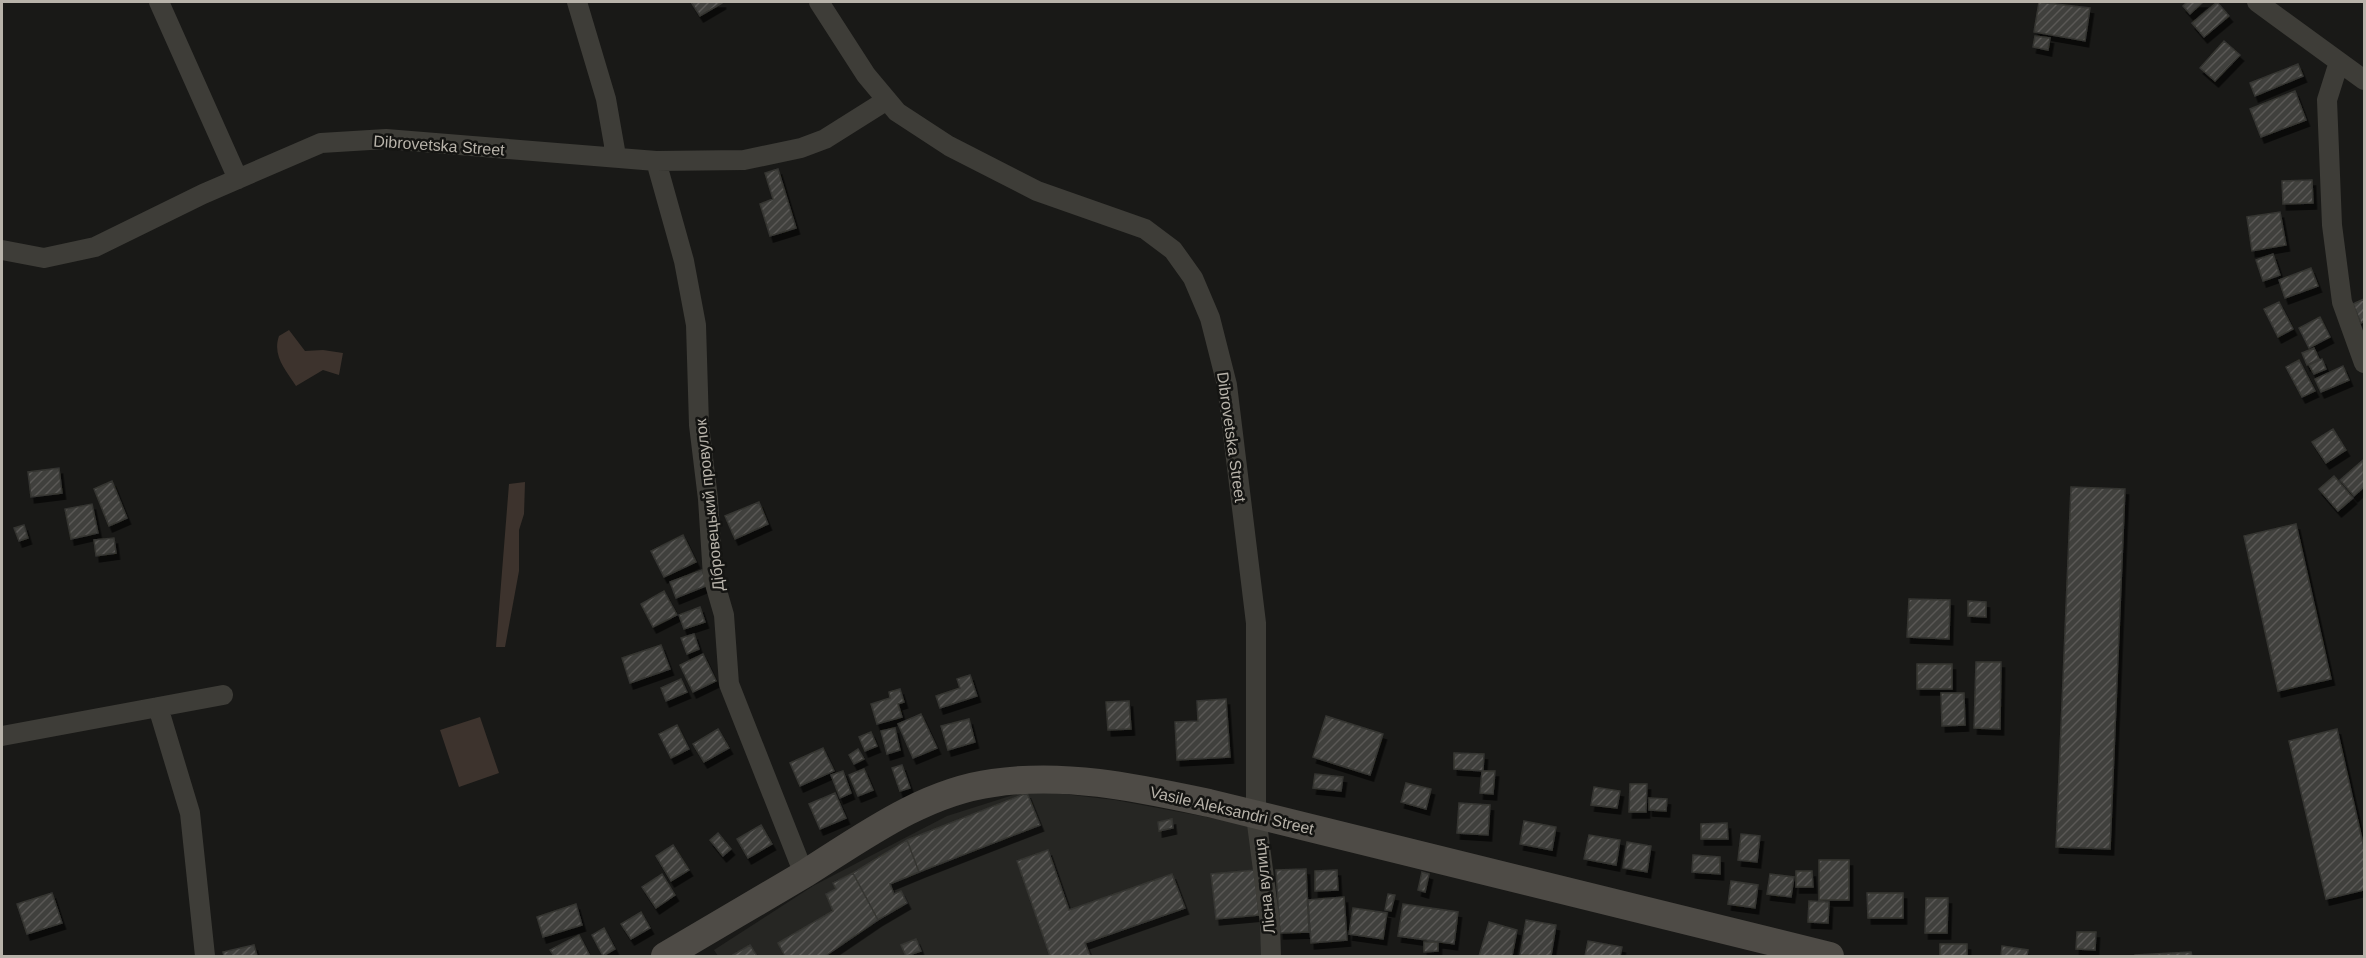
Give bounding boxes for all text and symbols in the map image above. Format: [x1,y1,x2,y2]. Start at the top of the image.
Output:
street label: Dibrovetska Street [373,132,506,159]
street label: Dibrovetska Street [1214,371,1249,504]
street label: Дібровецький провулок [692,417,727,592]
street label: Vasile Aleksandri Street [1148,783,1316,838]
street label: Лісна вулиця [1251,837,1278,935]

